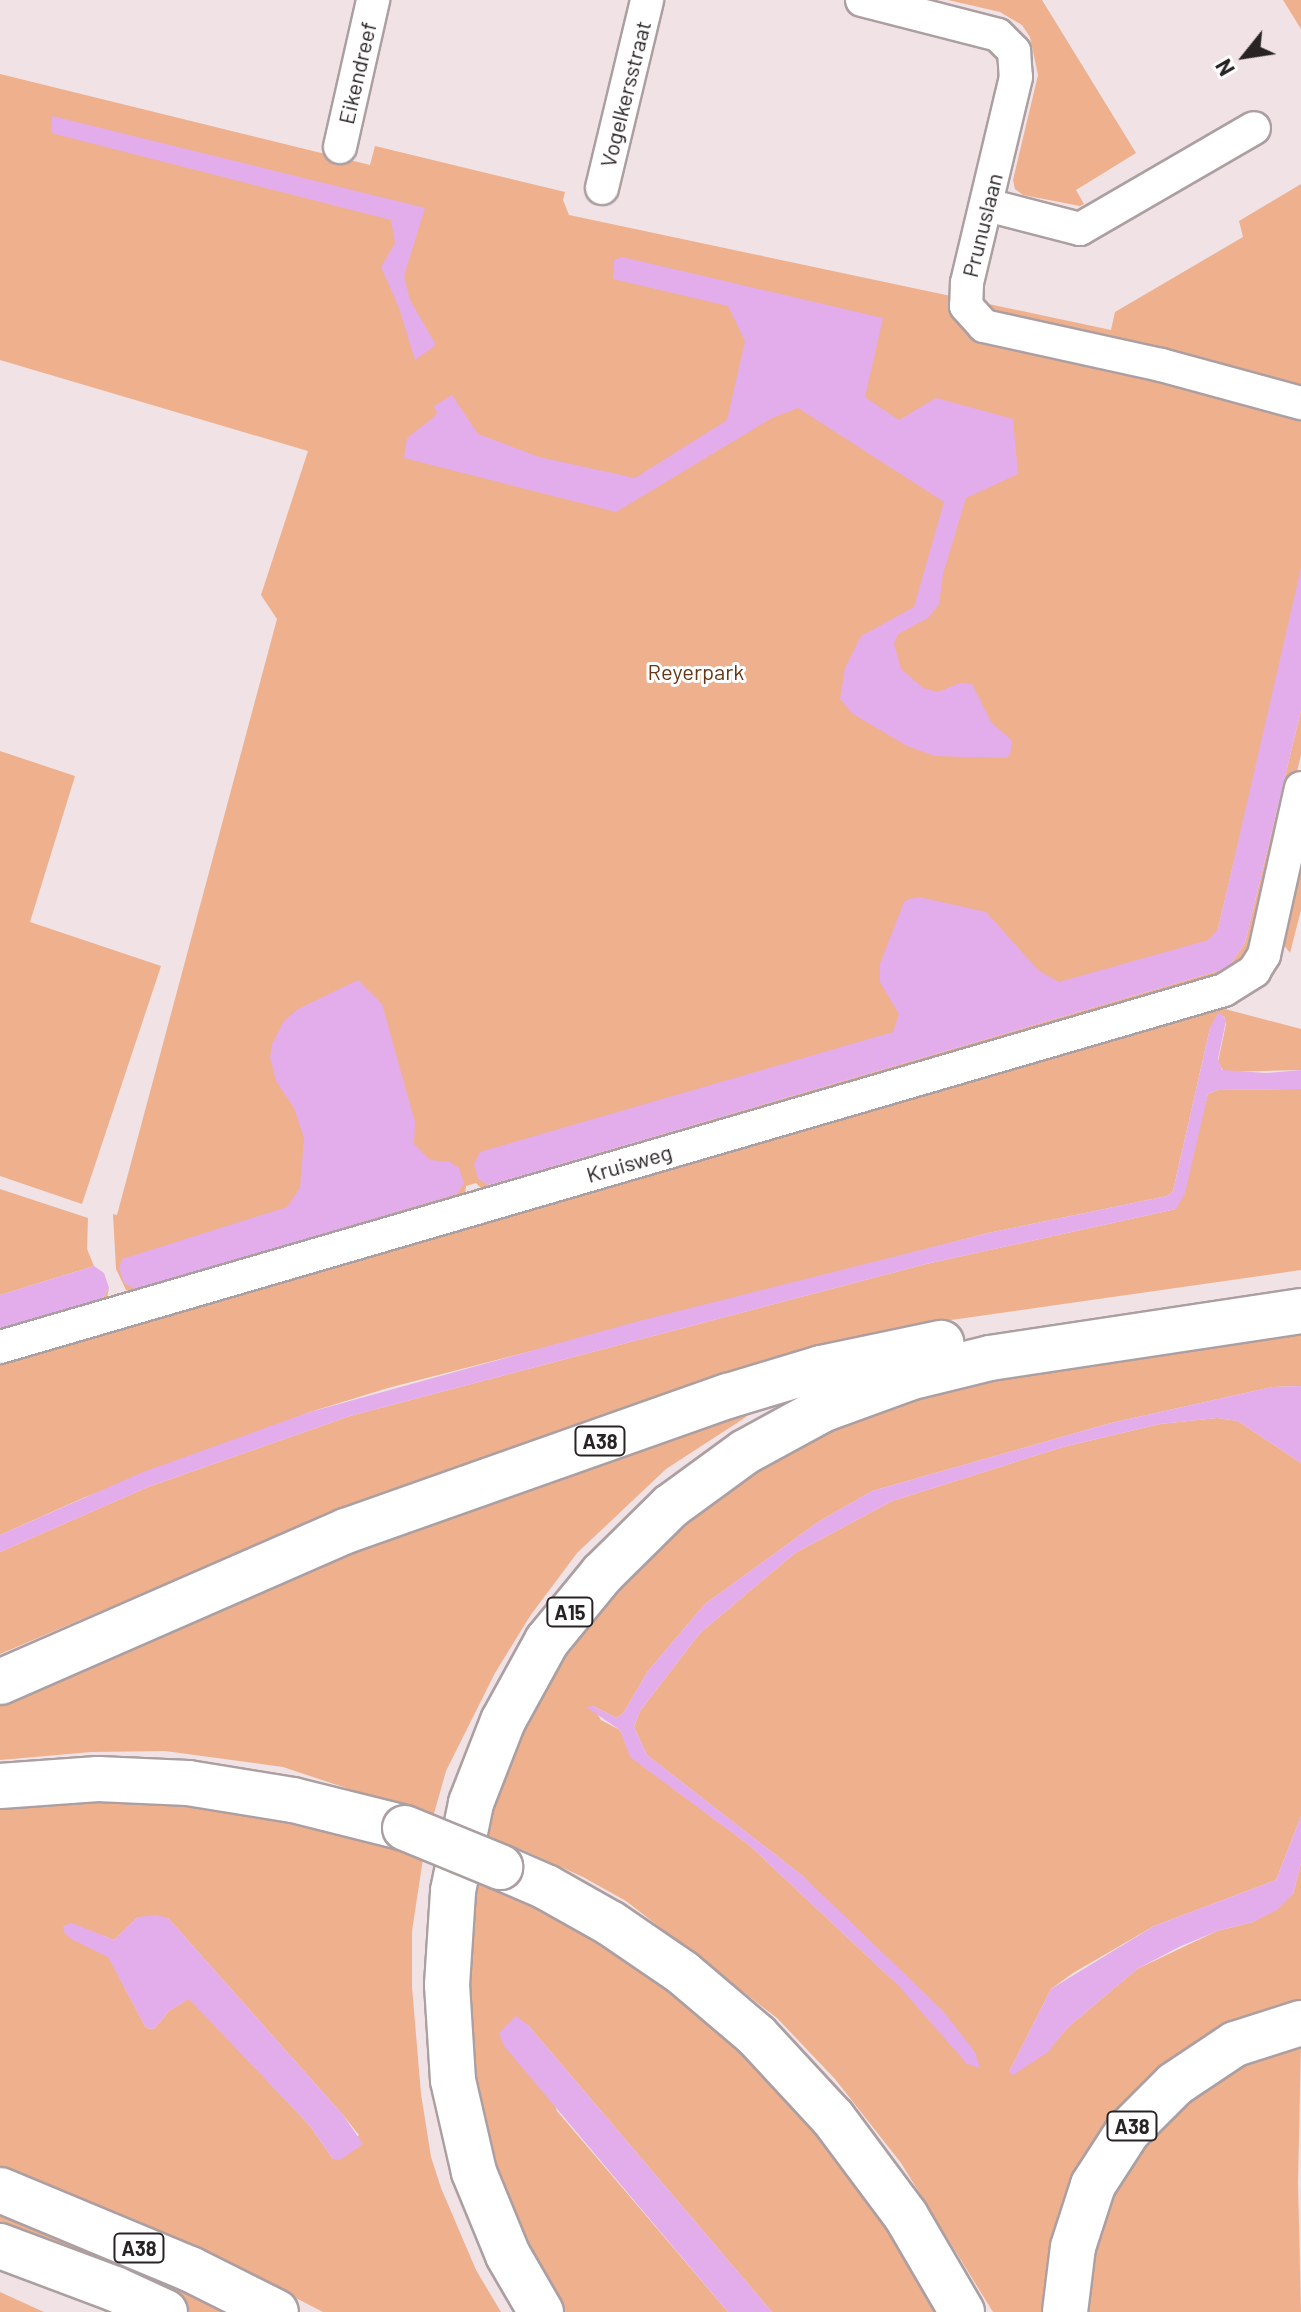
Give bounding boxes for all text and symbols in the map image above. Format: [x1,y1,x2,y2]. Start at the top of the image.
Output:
north arrow [1205,16,1285,96]
street label: Vogelkersstraat [594,18,656,170]
street label: Eikendreef [332,19,382,127]
text: N [1209,55,1239,81]
street label: Prunuslaan [956,170,1008,280]
park label: Reyerpark [648,659,744,685]
street label: Kruisweg [583,1138,675,1188]
road number: A38 [574,1425,626,1457]
road number: A15 [546,1596,594,1628]
road number: A38 [1106,2110,1158,2142]
road number: A38 [113,2232,165,2264]

